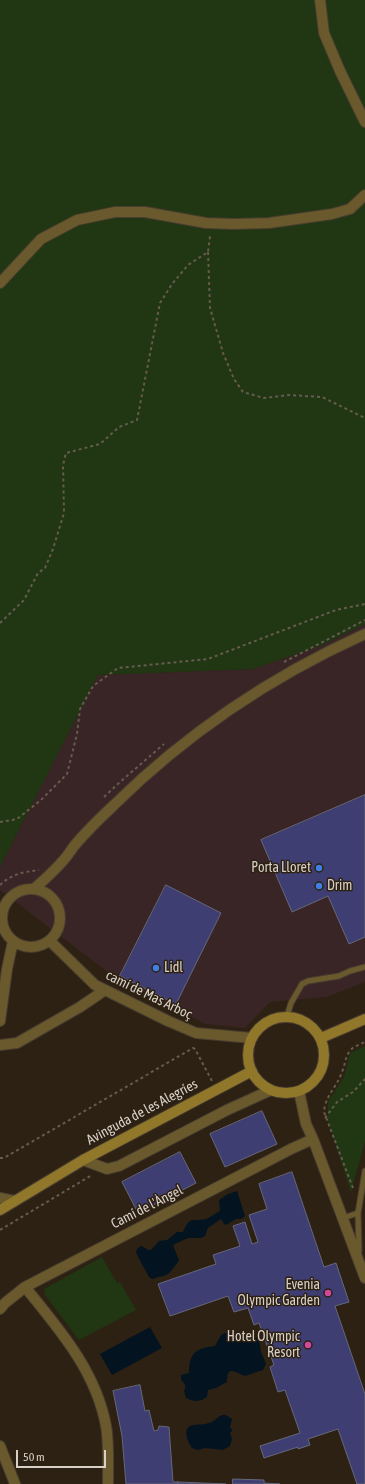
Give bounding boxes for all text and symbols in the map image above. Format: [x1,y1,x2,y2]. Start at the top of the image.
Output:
place label: Porta Lloret [251,860,311,876]
marker: Porta Lloret [314,863,324,873]
place label: Drim [327,878,352,894]
marker: Drim [314,881,324,891]
place label: Lidl [164,960,183,976]
marker: Lidl [151,963,161,973]
street label: camí de Mas Arboç [103,967,195,1023]
street label: Avinguda de les Alegríes [83,1076,201,1148]
street label: Camí de l'Àngel [108,1182,186,1232]
place label: Evenia Olympic Garden [238,1277,320,1310]
marker: Evenia Olympic Garden [323,1288,333,1298]
place label: Hotel Olympic Resort [227,1329,300,1362]
marker: Hotel Olympic Resort [303,1340,313,1350]
scale bar [18,1442,108,1468]
text: 50 m [23,1450,45,1464]

